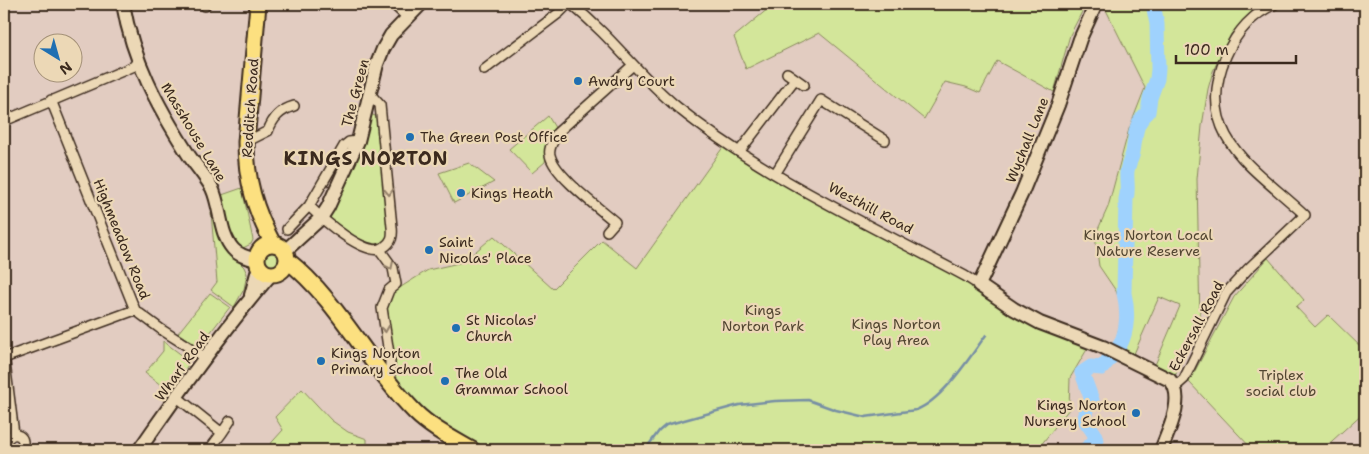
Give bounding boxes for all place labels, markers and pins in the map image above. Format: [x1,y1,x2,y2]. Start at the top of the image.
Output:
place label: Awdry Court [588,72,675,90]
marker: Awdry Court [572,75,584,87]
place label: The Green Post Office [420,128,568,146]
marker: The Green Post Office [404,131,416,143]
place label: Kings Heath [471,184,553,202]
marker: Kings Heath [455,187,467,199]
place label: Saint Nicolas' Place [439,233,532,267]
marker: Saint Nicolas' Place [423,244,435,256]
place label: St Nicolas' Church [466,311,537,345]
marker: St Nicolas' Church [450,322,462,334]
place label: Kings Norton Primary School [331,344,433,378]
marker: Kings Norton Primary School [315,355,327,367]
place label: The Old Grammar School [455,364,569,398]
marker: The Old Grammar School [439,375,451,387]
place label: Kings Norton Nursery School [1024,396,1127,430]
marker: Kings Norton Nursery School [1130,407,1142,419]

